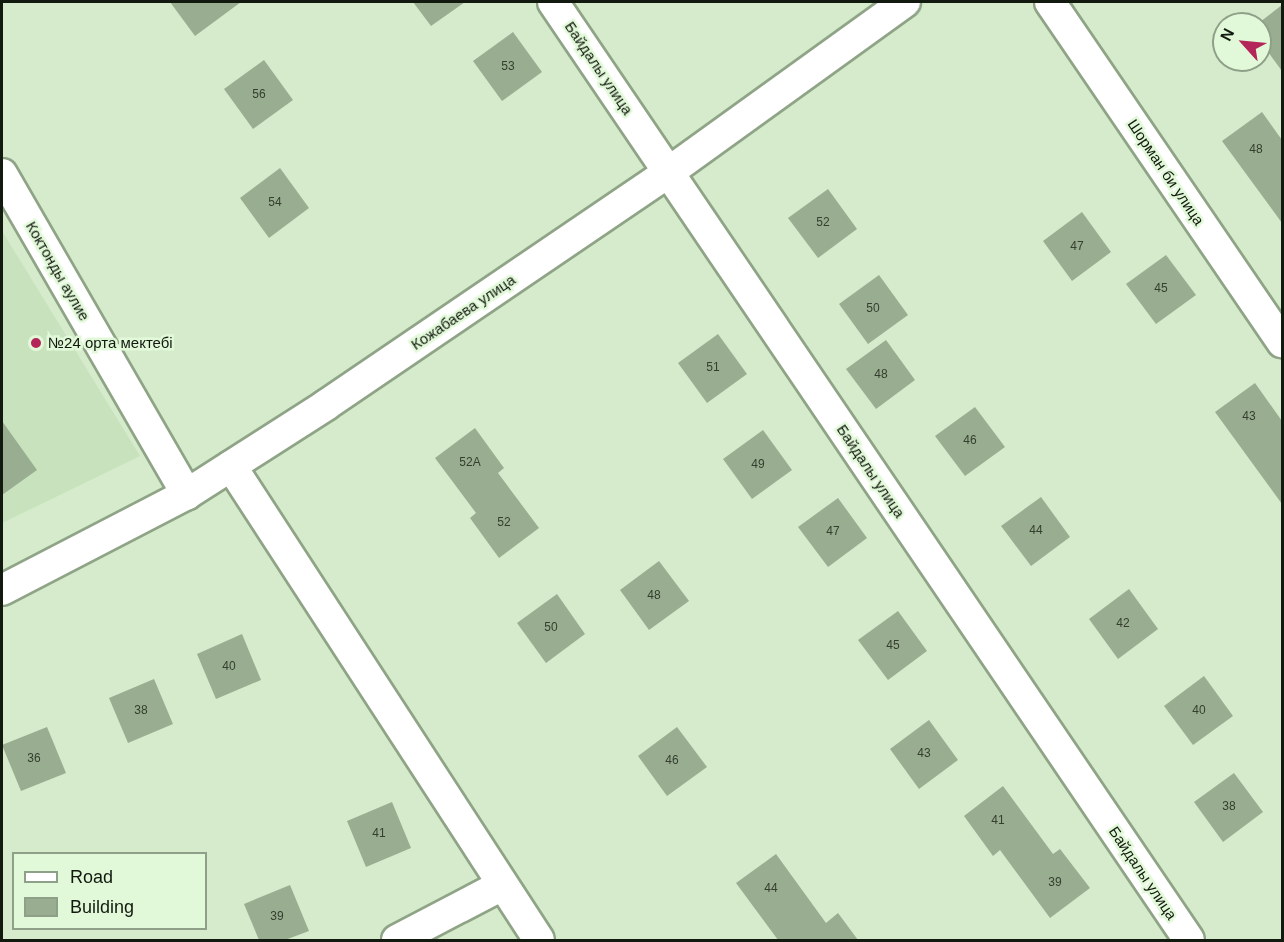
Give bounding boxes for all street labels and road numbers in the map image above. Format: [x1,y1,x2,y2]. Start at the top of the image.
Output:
street label: Байдалы улица [561,18,637,118]
street label: Шорман би улица [1124,116,1208,228]
street label: Коктонды аулие [22,218,94,324]
street label: Кожабаева улица [407,270,519,354]
street label: Байдалы улица [833,421,909,521]
street label: Байдалы улица [1105,823,1181,923]

